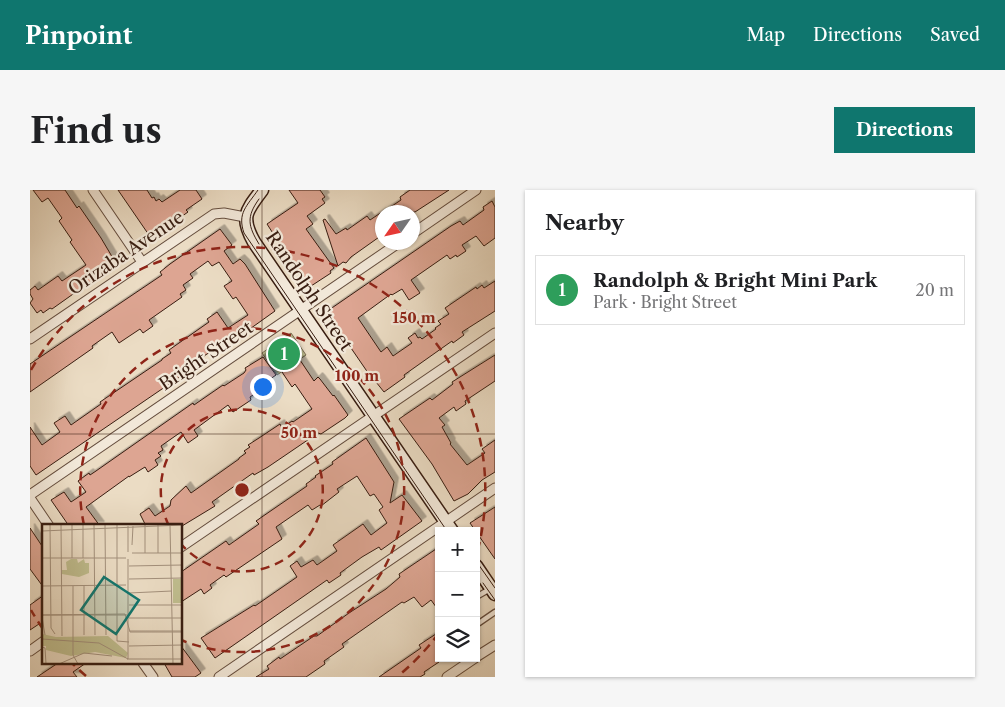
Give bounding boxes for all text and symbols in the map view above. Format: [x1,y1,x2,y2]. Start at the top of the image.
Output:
text: Pinpoint [25,21,132,50]
text: Map [746,24,785,46]
text: Directions [813,24,902,46]
text: Saved [930,24,980,46]
button: Directions [834,107,975,153]
text: Find us [30,109,162,152]
north arrow [375,205,420,250]
street label: Orizaba Avenue [64,206,188,300]
text: Nearby [545,210,624,235]
street label: Randolph Street [261,227,357,355]
text: Randolph & Bright Mini Park [593,269,877,292]
text: 1 [558,280,566,300]
text: 20 m [915,280,954,300]
text: Park · Bright Street [593,292,737,312]
text: 150 m [392,308,436,327]
street label: Bright Street [155,316,258,395]
pin: 1 [268,335,300,373]
text: 100 m [335,366,379,385]
your location [250,374,276,400]
text: 50 m [281,423,317,442]
centre of rings [233,481,251,499]
inset map [42,524,182,664]
map controls [435,527,480,662]
button: + [435,527,480,572]
button: − [435,572,480,617]
button: layers [435,617,480,662]

